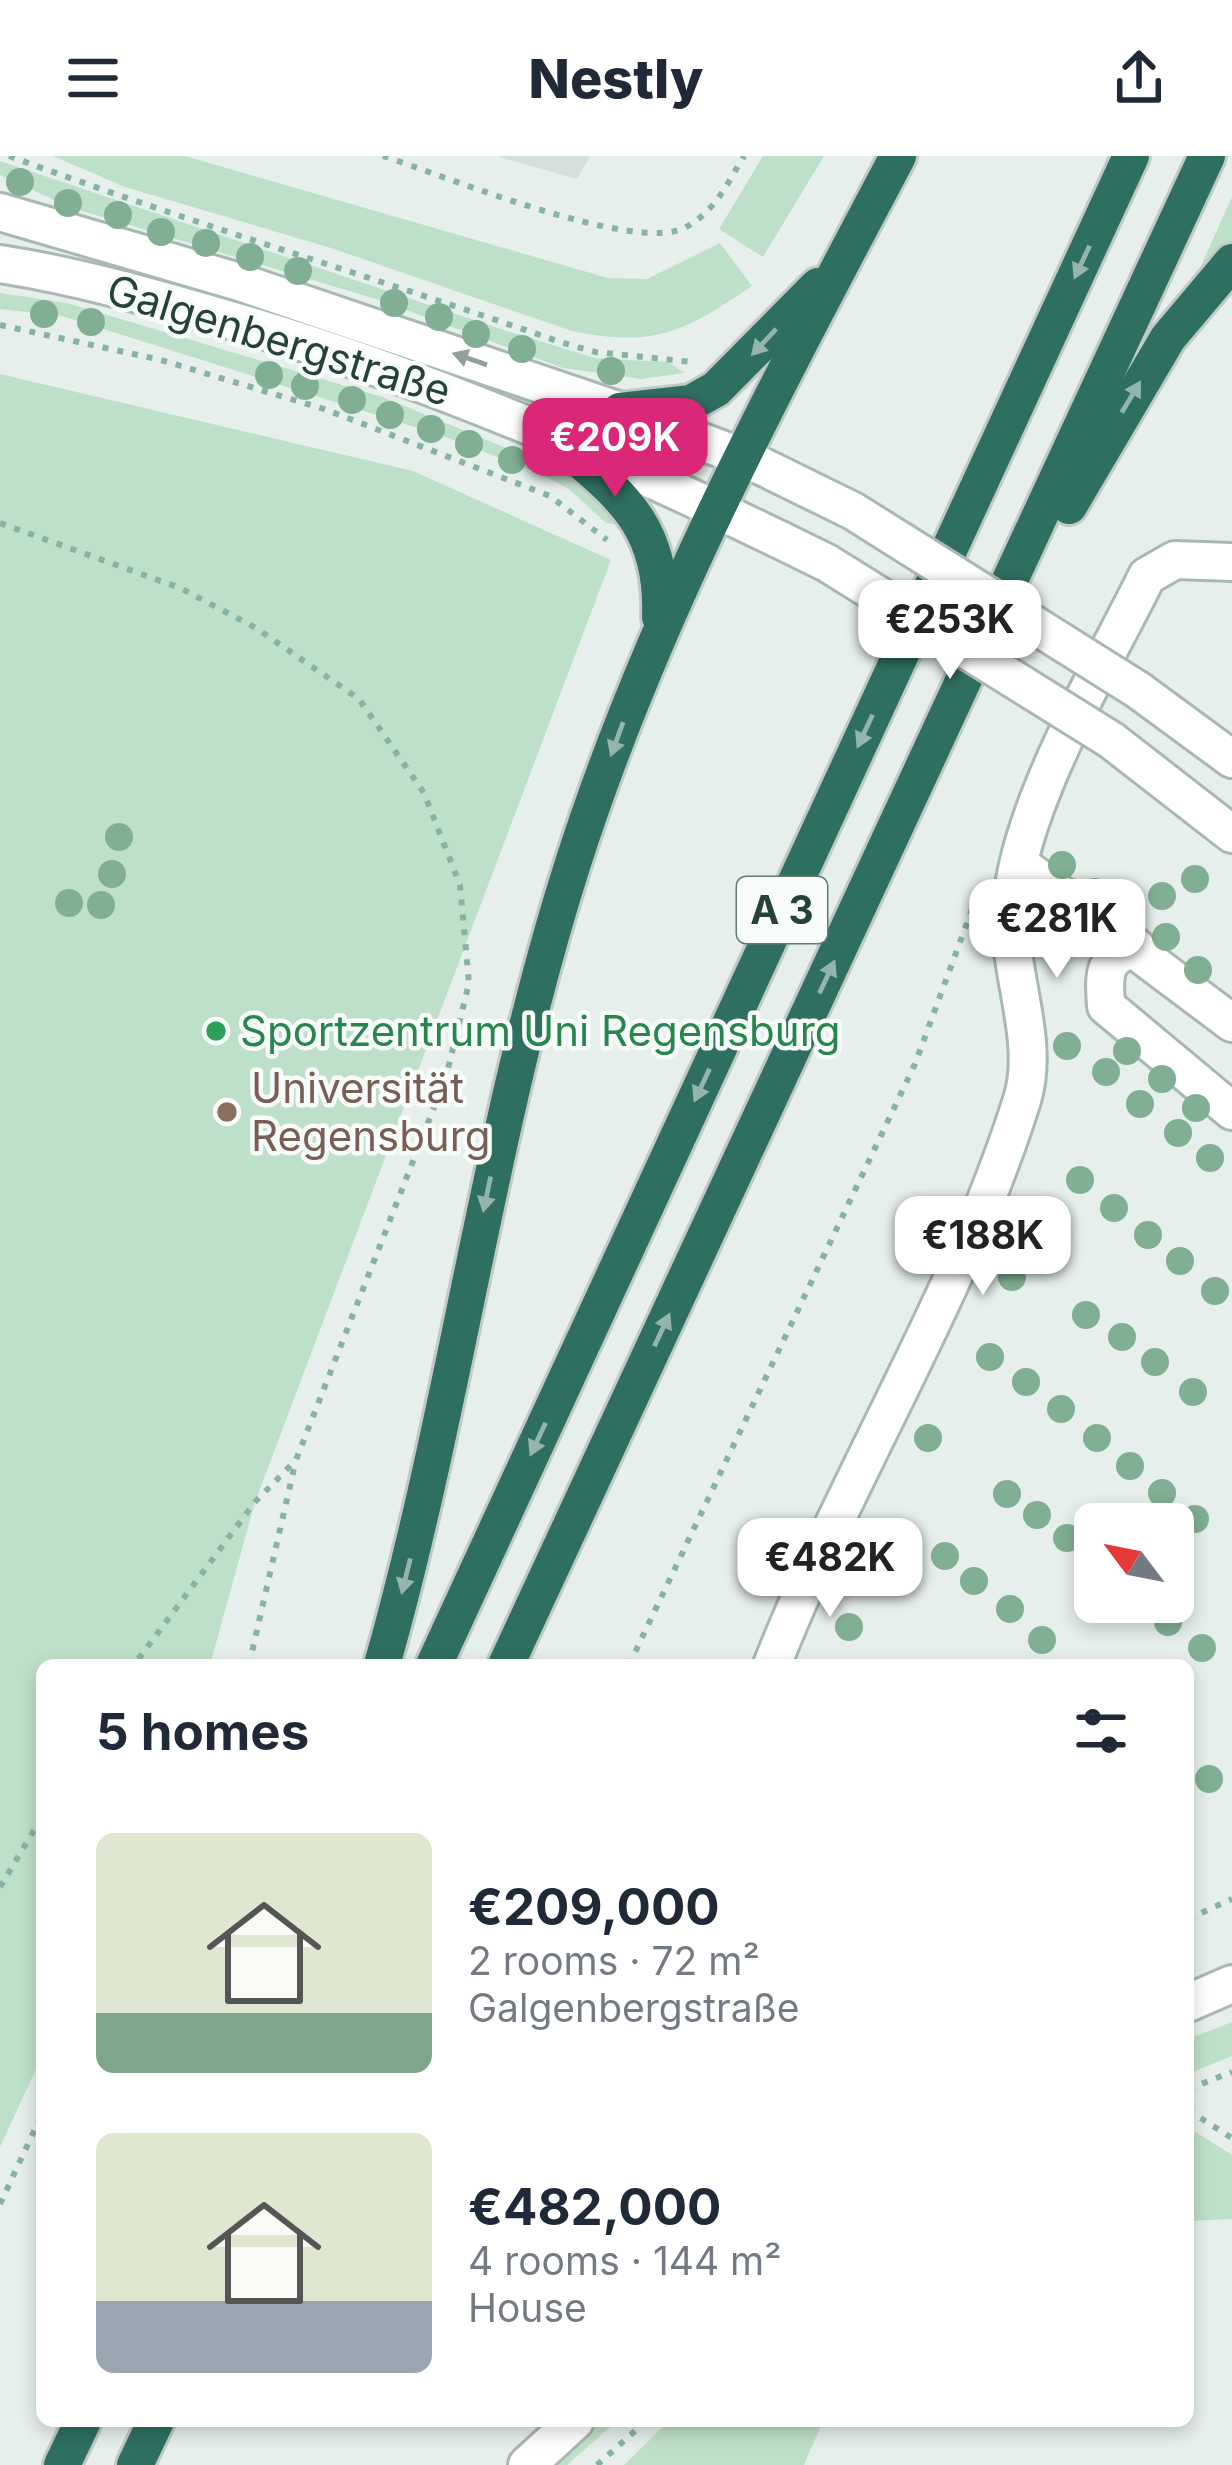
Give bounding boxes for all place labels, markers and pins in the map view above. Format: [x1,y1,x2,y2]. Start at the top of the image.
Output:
pin: €209K [531,398,699,500]
pin: €253K [866,580,1034,682]
pin: €281K [973,879,1141,981]
place label: Sportzentrum Uni Regensburg [240,1005,841,1056]
marker: Sportzentrum Uni Regensburg [203,1018,229,1044]
place label: Universität Regensburg [251,1062,491,1161]
marker: Universität Regensburg [214,1099,240,1125]
pin: €188K [899,1196,1067,1298]
pin: €482K [746,1518,914,1620]

